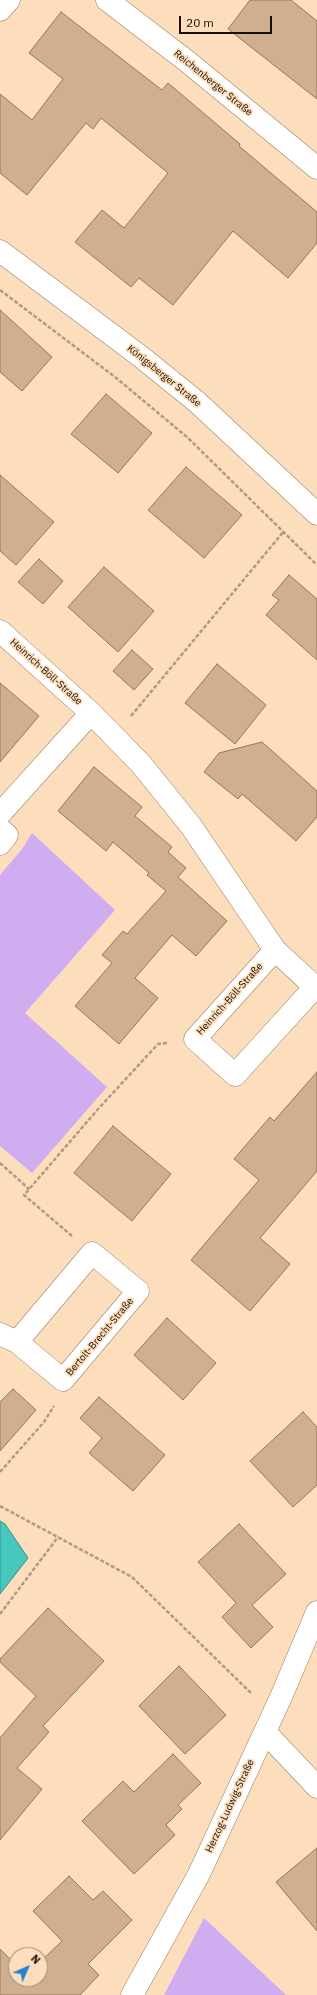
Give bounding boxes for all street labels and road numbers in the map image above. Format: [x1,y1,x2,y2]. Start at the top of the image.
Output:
street label: Reichenberger Straße [171,48,255,118]
street label: Königsberger Straße [125,342,203,410]
street label: Heinrich-Böll-Straße [7,636,85,708]
street label: Heinrich-Böll-Straße [194,960,266,1038]
street label: Bertolt-Brecht-Straße [64,1295,136,1379]
street label: Herzog-Ludwig-Straße [203,1757,257,1855]

